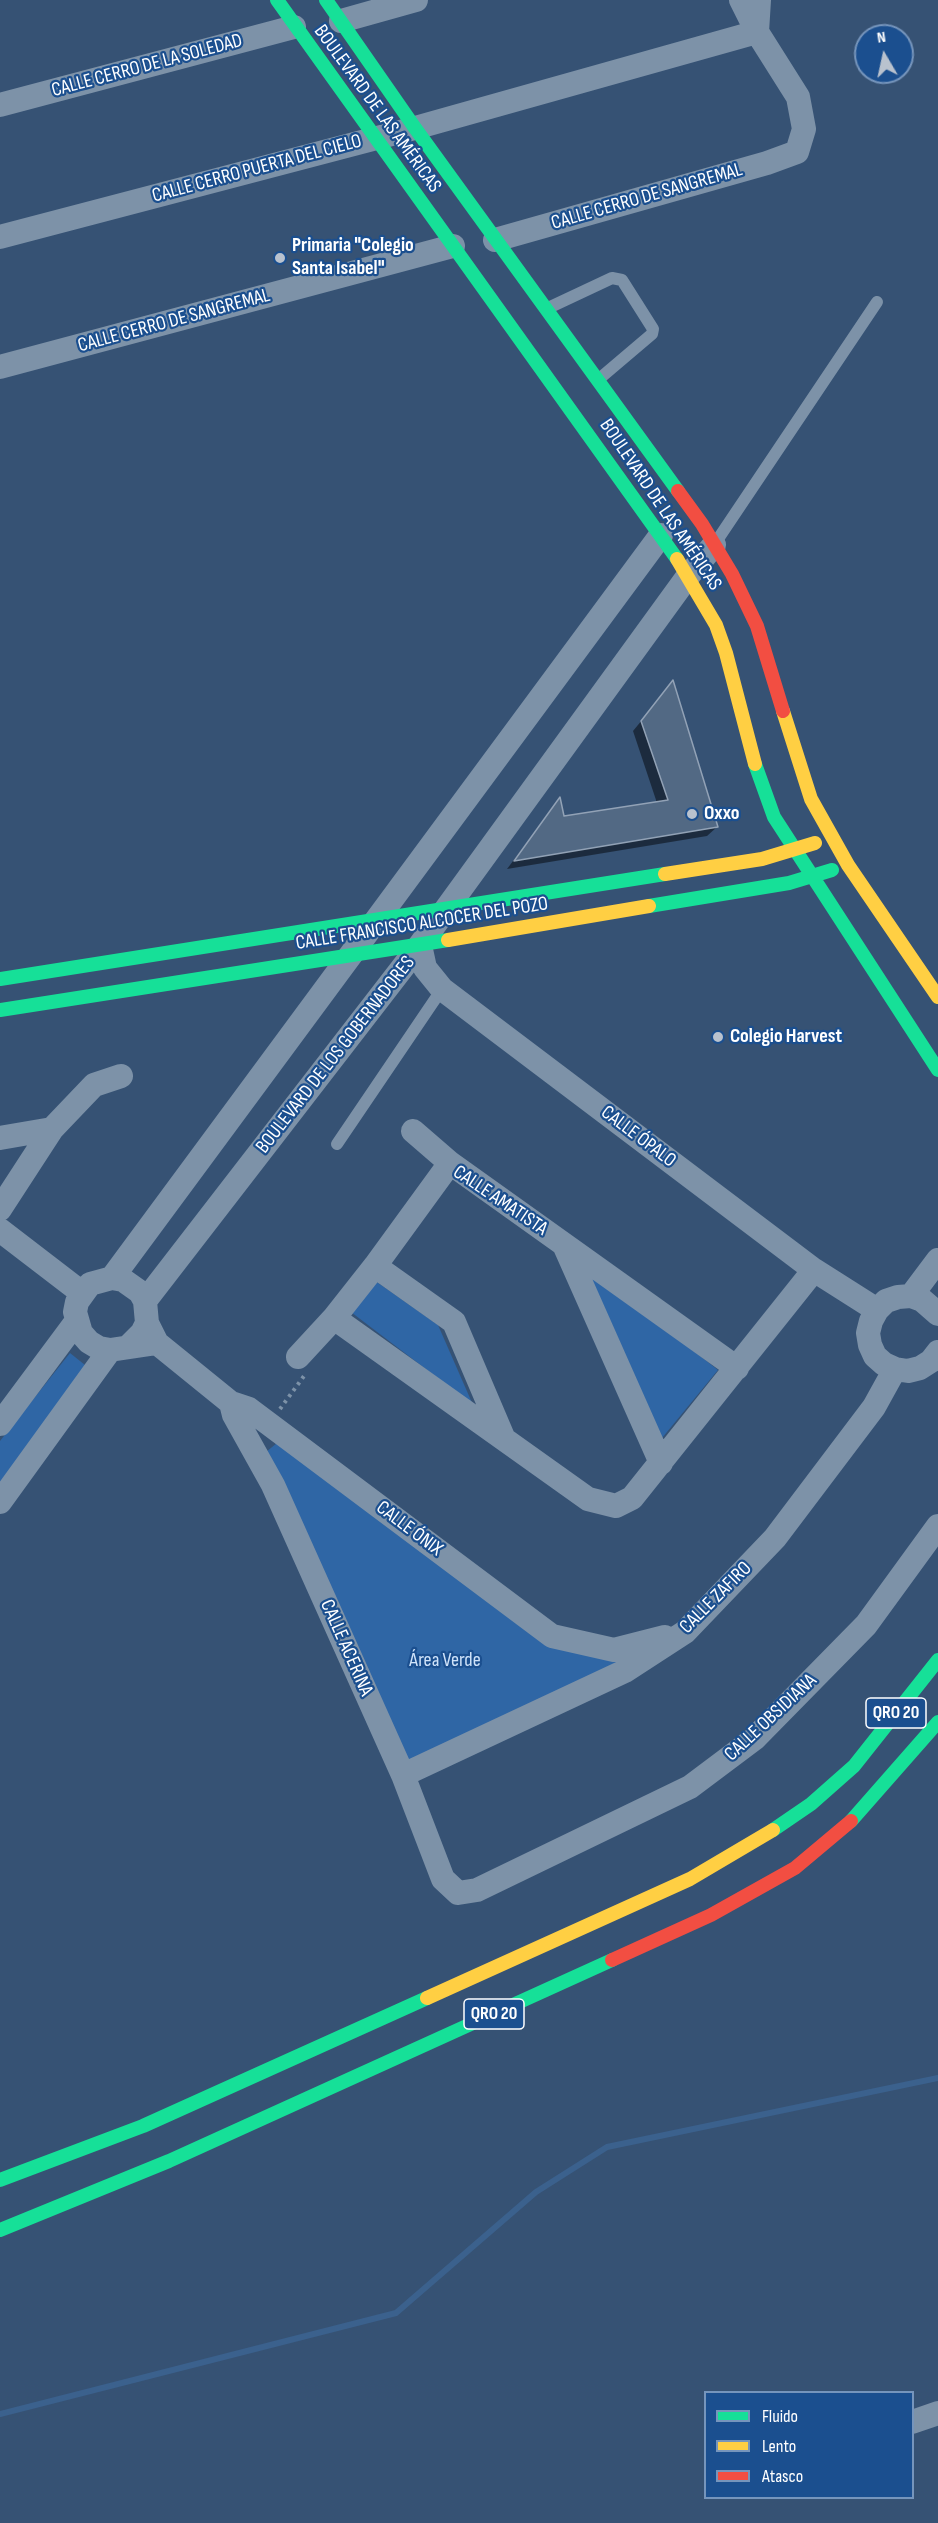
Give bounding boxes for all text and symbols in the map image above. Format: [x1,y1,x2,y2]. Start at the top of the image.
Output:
street label: BOULEVARD DE LAS AMÉRICAS [308,20,446,198]
north arrow [854,24,914,84]
text: N [876,28,887,48]
street label: CALLE CERRO DE LA SOLEDAD [49,29,245,103]
street label: CALLE CERRO PUERTA DEL CIELO [150,129,364,209]
street label: CALLE CERRO DE SANGREMAL [549,158,745,236]
place label: Primaria "Colegio Santa Isabel" [292,234,414,281]
marker: Primaria "Colegio Santa Isabel" [273,251,287,265]
street label: CALLE CERRO DE SANGREMAL [75,284,273,358]
street label: BOULEVARD DE LAS AMÉRICAS [594,415,726,595]
place label: Oxxo [704,802,739,826]
marker: Oxxo [685,807,699,821]
street label: CALLE FRANCISCO ALCOCER DEL POZO [294,892,550,956]
street label: BOULEVARD DE LOS GOBERNADORES [251,951,421,1159]
place label: Colegio Harvest [730,1025,842,1049]
marker: Colegio Harvest [711,1030,725,1044]
street label: CALLE ÓPALO [596,1101,680,1173]
street label: CALLE AMATISTA [448,1161,552,1241]
street label: CALLE ÓNIX [371,1496,447,1562]
street label: CALLE ZAFIRO [675,1557,757,1639]
street label: CALLE ACERINA [314,1596,378,1700]
park label: Área Verde [409,1649,481,1673]
street label: CALLE OBSIDIANA [720,1669,822,1767]
road number: QRO 20 [866,1698,926,1728]
road number: QRO 20 [464,1999,524,2029]
legend [704,2391,914,2499]
text: Fluido [762,2406,798,2427]
text: Lento [762,2436,796,2457]
text: Atasco [762,2466,803,2487]

